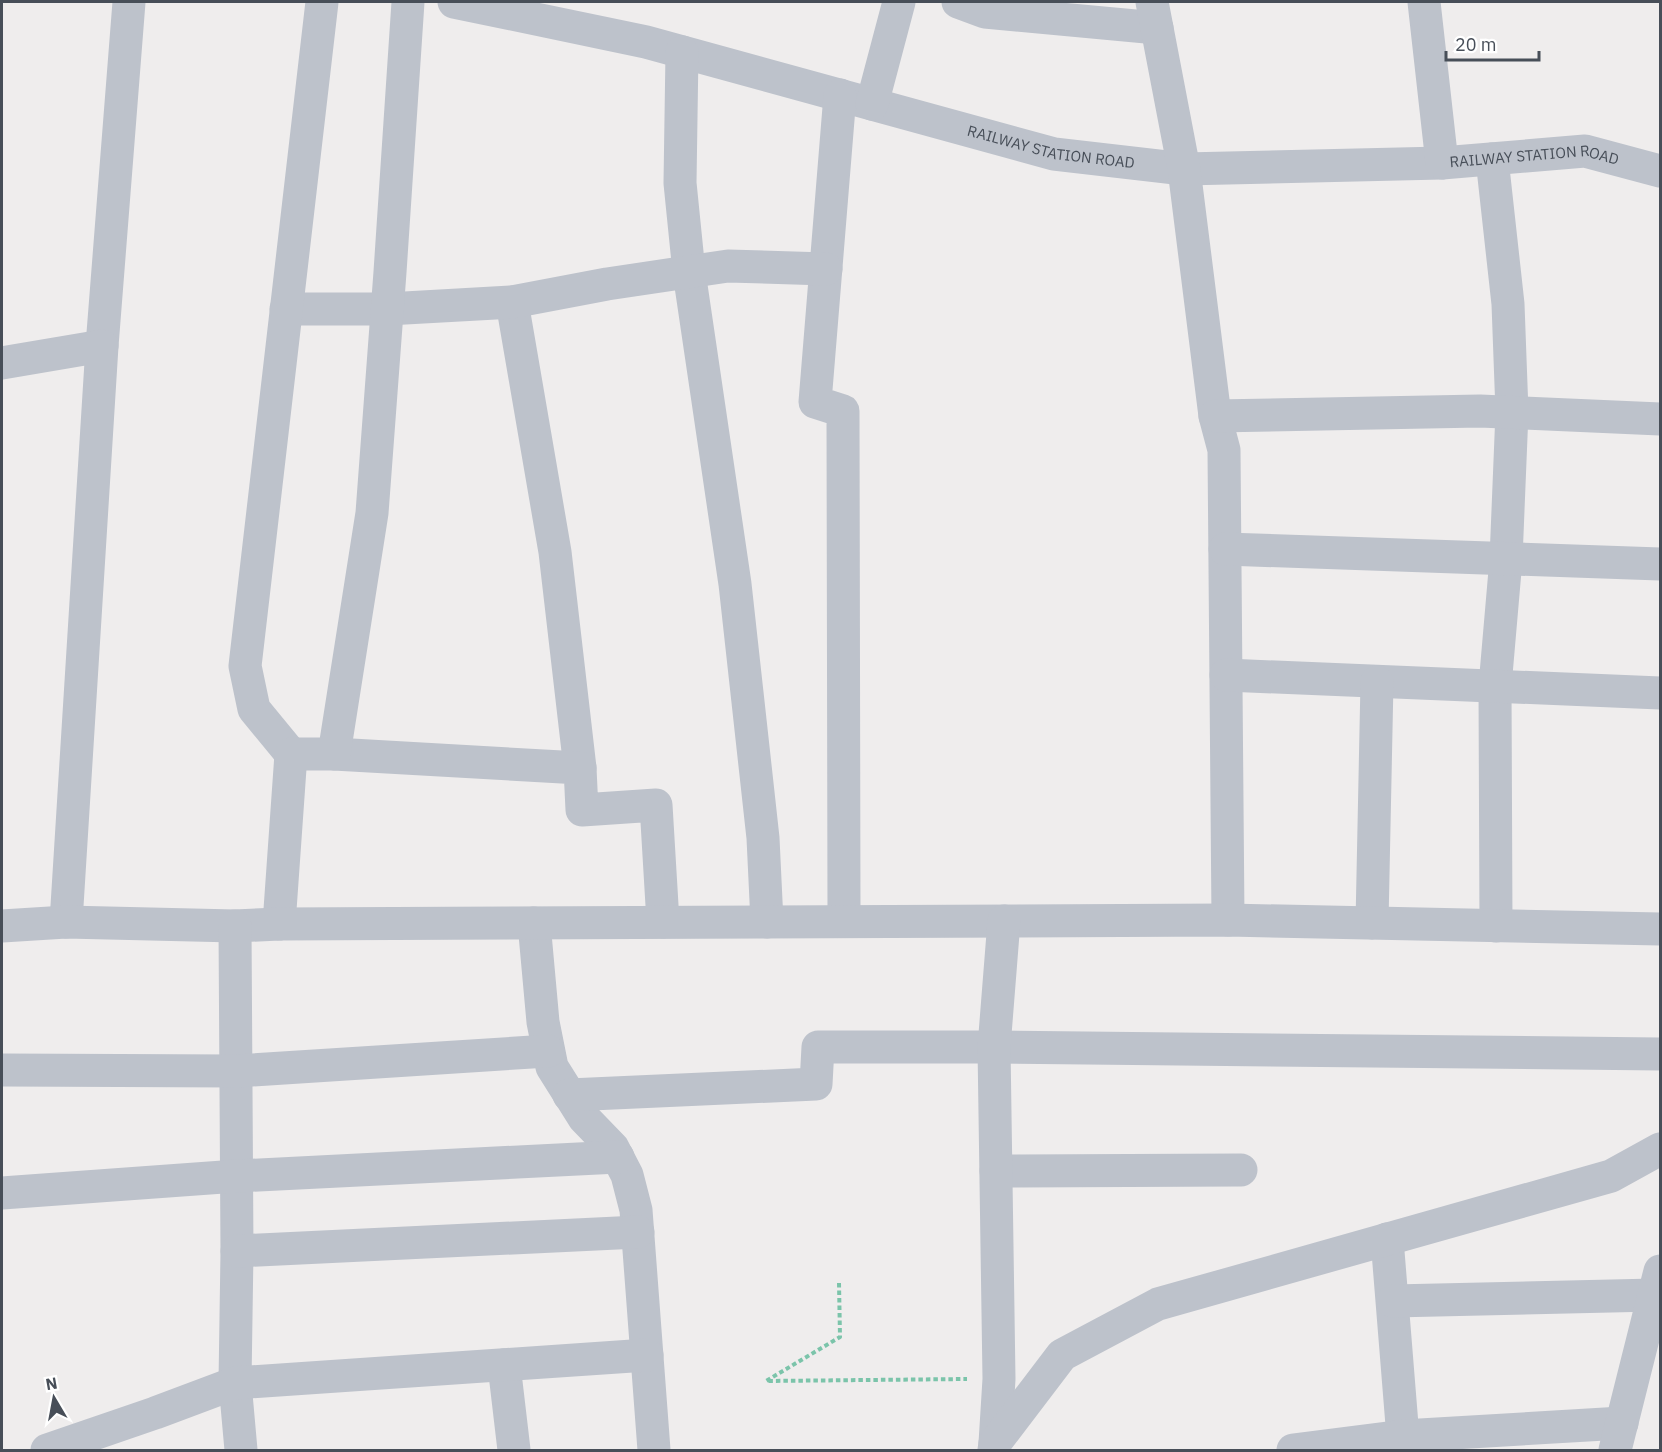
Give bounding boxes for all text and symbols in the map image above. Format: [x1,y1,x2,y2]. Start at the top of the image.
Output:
scale bar [1446,24,1539,62]
text: 20 m [1455,33,1497,56]
street label: RAILWAY STATION ROAD [965,121,1136,172]
street label: RAILWAY STATION ROAD [1449,141,1621,171]
north arrow [24,1368,84,1428]
text: N [44,1372,59,1394]

